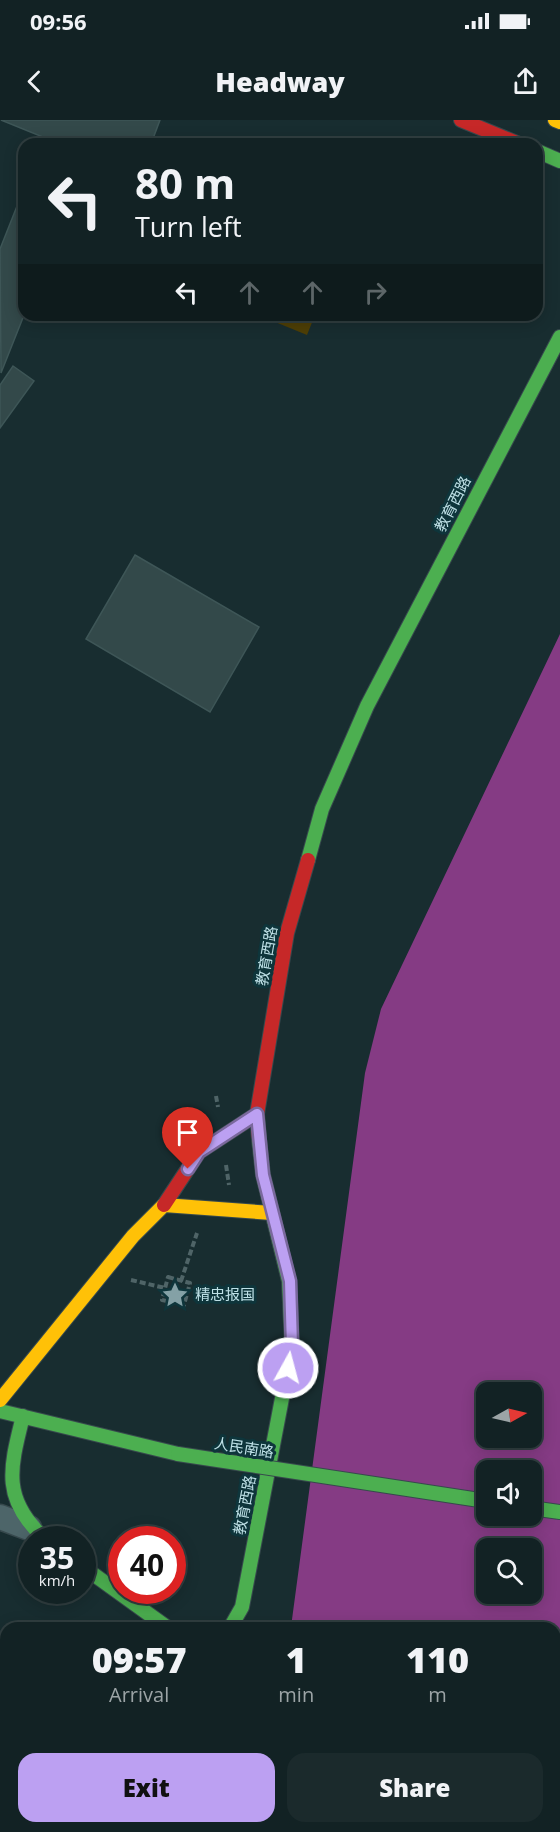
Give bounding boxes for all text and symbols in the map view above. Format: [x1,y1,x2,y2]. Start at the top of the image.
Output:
text: 09:56 [30,6,87,36]
text: Headway [215,63,345,100]
icon: back [18,65,51,98]
icon: share [509,65,542,98]
text: 80 m [135,154,235,211]
icon: left [36,162,114,240]
text: Turn left [135,208,242,245]
icon: left [170,276,203,309]
icon: ahead [233,276,266,309]
icon: ahead [296,276,329,309]
icon: right [359,276,392,309]
street label: 教育西路 [430,472,475,535]
street label: 教育西路 [251,925,281,987]
pin [162,1107,213,1169]
icon: arrive [171,1116,204,1149]
place icon: 精忠报国 [160,1280,190,1310]
place label: 精忠报国 [195,1284,255,1304]
position arrow [256,1336,320,1400]
north arrow [476,1382,542,1448]
map controls [476,1382,542,1604]
street label: 人民南路 [213,1432,275,1462]
button: sound [476,1460,542,1526]
street label: 教育西路 [228,1473,260,1536]
speed limit sign: 40 [108,1526,186,1604]
text: 35 [40,1537,74,1578]
button: search [476,1538,542,1604]
text: km/h [39,1570,75,1590]
text: 09:57 [92,1635,187,1684]
text: 1 [286,1635,307,1684]
text: 110 [406,1635,469,1684]
text: Arrival [109,1681,169,1708]
text: min [278,1681,314,1708]
text: m [428,1681,447,1708]
button: Exit [18,1753,275,1822]
button: Share [287,1753,543,1822]

